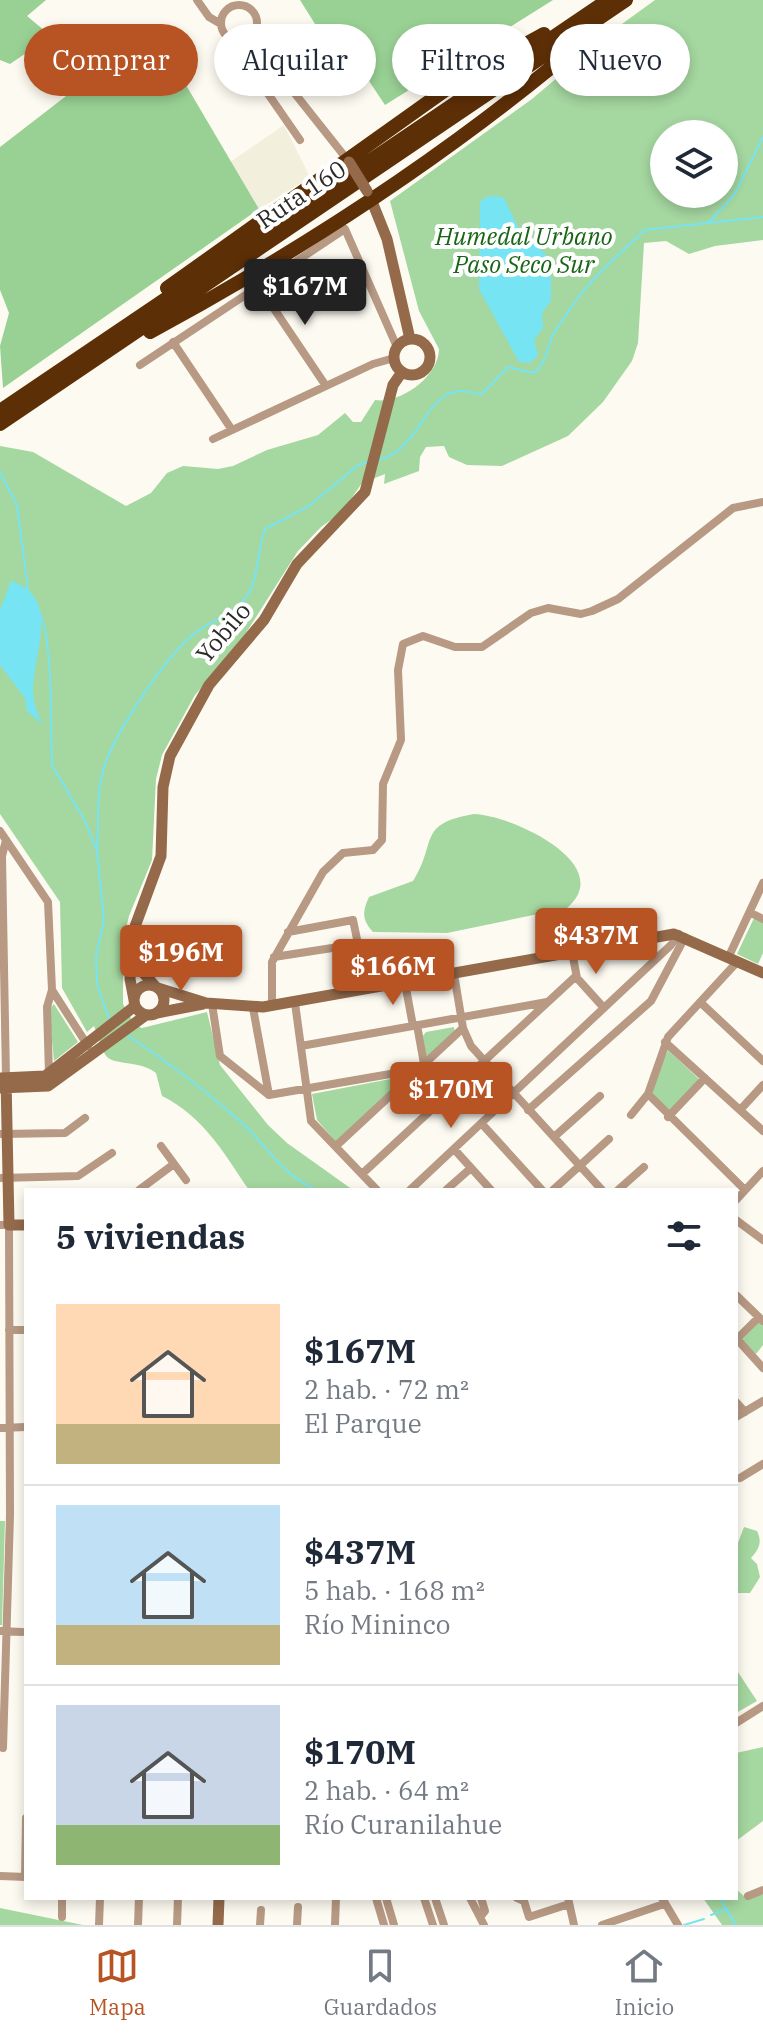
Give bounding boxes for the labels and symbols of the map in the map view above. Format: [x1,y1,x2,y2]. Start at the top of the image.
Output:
street label: Ruta 160 [250,152,352,236]
park label: Humedal Urbano Paso Seco Sur [434,220,613,280]
pin: $167M [249,259,361,327]
street label: Yobilo [188,595,258,669]
pin: $437M [540,908,652,976]
pin: $196M [125,925,237,993]
pin: $166M [337,939,449,1007]
pin: $170M [395,1062,507,1130]

